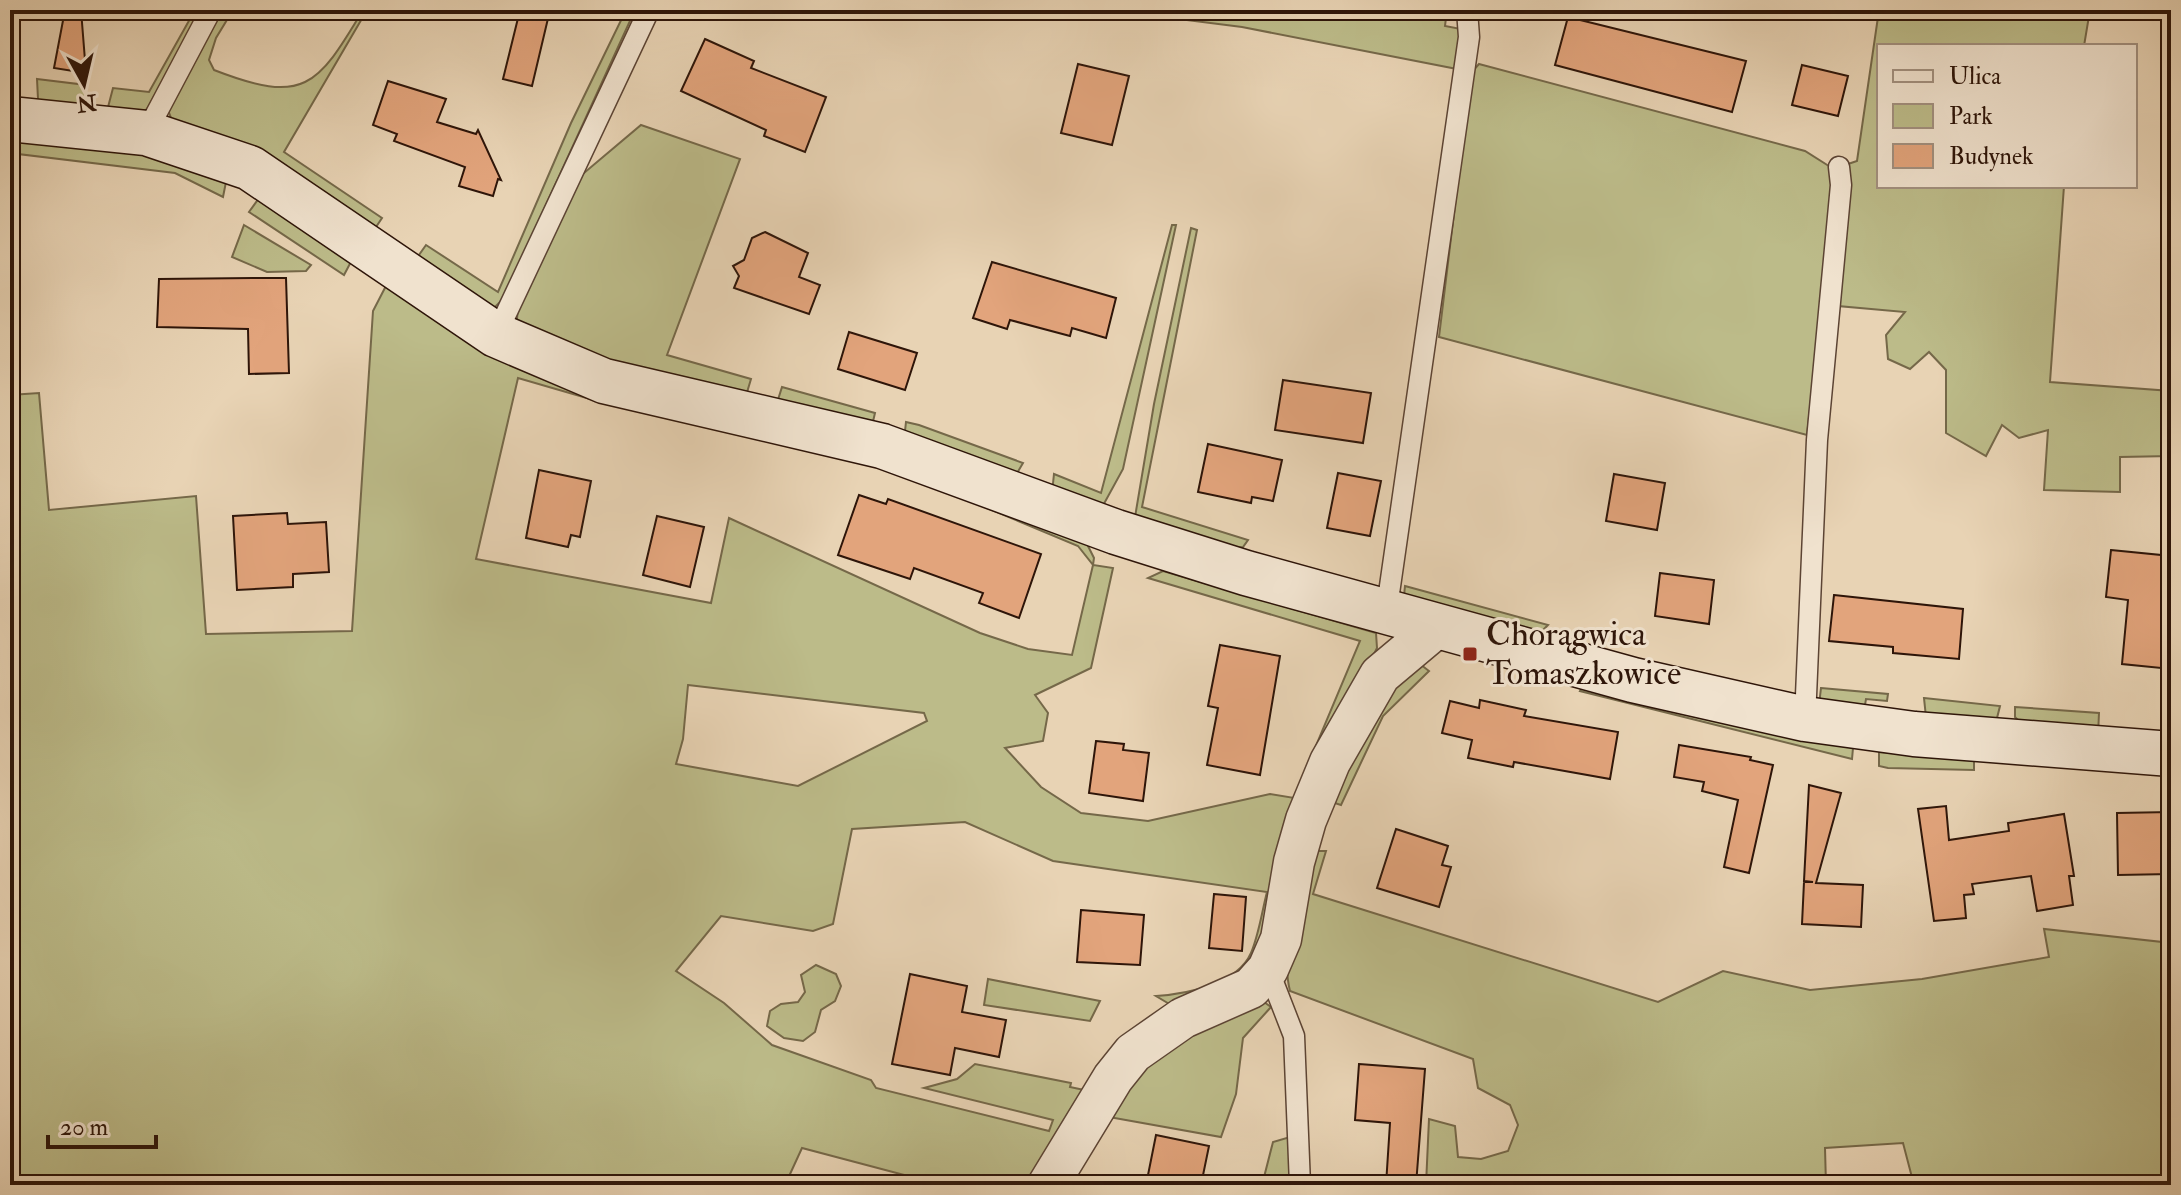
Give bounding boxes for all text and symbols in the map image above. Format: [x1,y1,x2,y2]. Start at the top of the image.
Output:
north arrow [44,44,124,124]
legend [1877,44,2137,188]
text: Ulica [1949,61,2002,92]
text: N [75,87,99,118]
text: Park [1949,101,1993,132]
text: Budynek [1949,141,2034,172]
place label: Chorągwica Tomaszkowice [1486,613,1681,695]
marker: Chorągwica Tomaszkowice [1461,645,1479,663]
scale bar [48,1099,156,1149]
text: 20 m [60,1112,109,1143]

